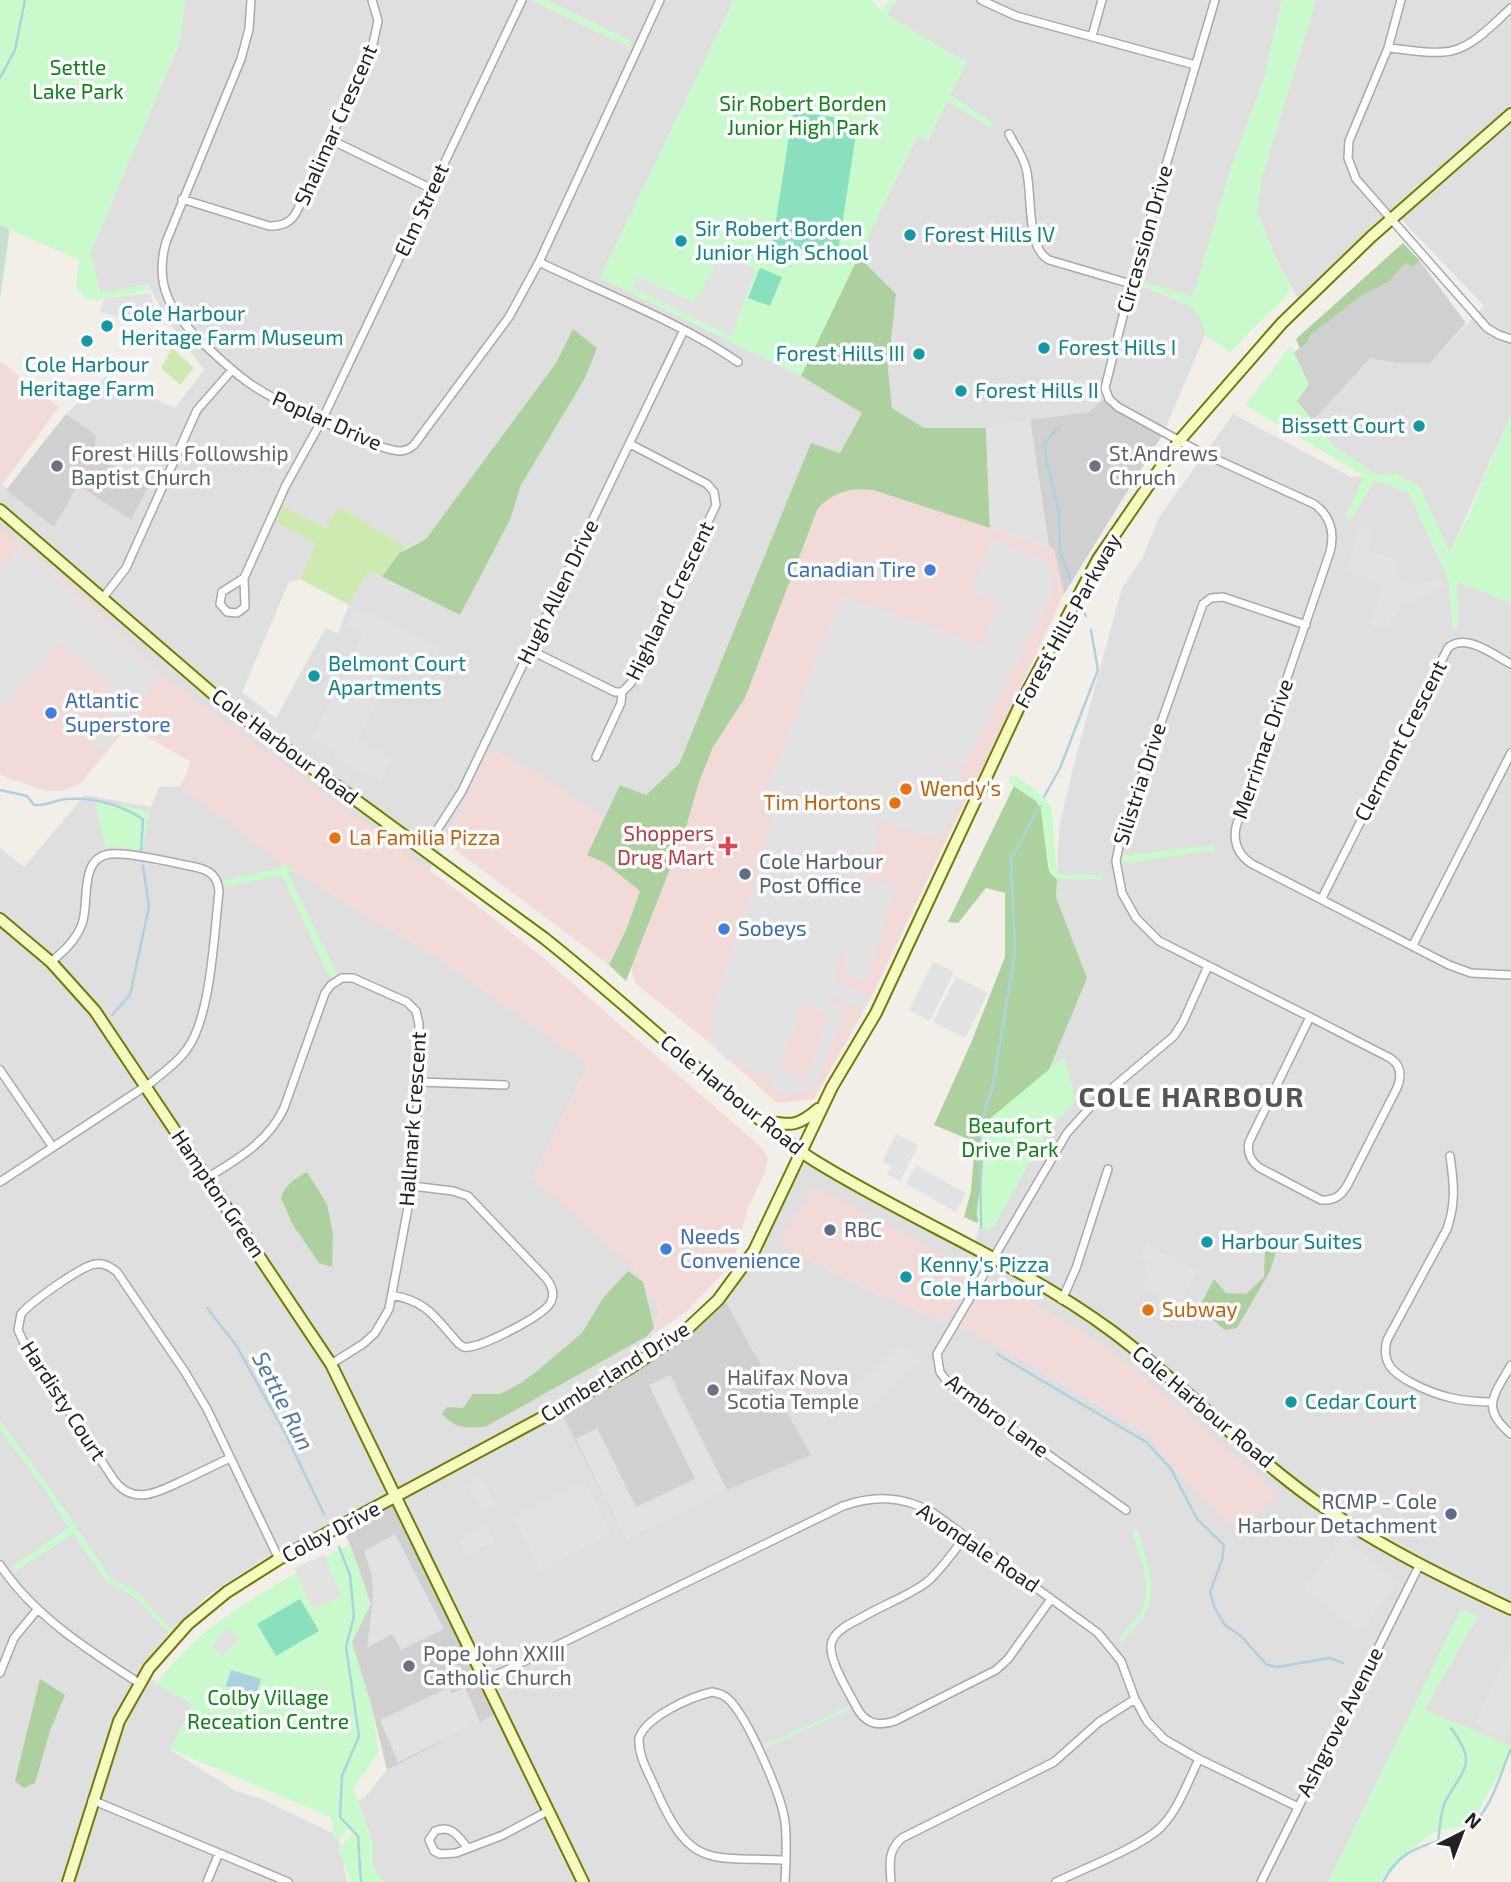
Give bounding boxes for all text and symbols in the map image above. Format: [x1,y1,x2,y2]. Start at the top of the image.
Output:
street label: Shalimar Crescent [288,40,381,209]
park label: Settle Lake Park [32,54,124,103]
park label: Sir Robert Borden Junior High Park [719,90,887,139]
street label: Elm Street [388,159,453,260]
street label: Circassion Drive [1111,162,1177,315]
place label: Sir Robert Borden Junior High School [695,215,869,264]
place label: Forest Hills IV [924,221,1055,246]
marker: Forest Hills IV [902,227,918,243]
marker: Sir Robert Borden Junior High School [673,233,689,249]
place label: Cole Harbour Heritage Farm Museum [121,300,344,349]
marker: Cole Harbour Heritage Farm Museum [99,318,115,334]
marker: Cole Harbour Heritage Farm [79,333,95,349]
place label: Forest Hills I [1058,334,1176,359]
place label: Forest Hills III [776,340,905,365]
marker: Forest Hills I [1036,340,1052,356]
marker: Forest Hills III [911,346,927,362]
place label: Cole Harbour Heritage Farm [19,351,155,400]
place label: Forest Hills II [975,377,1099,402]
marker: Forest Hills II [953,383,969,399]
street label: Poplar Drive [269,384,386,455]
place label: Bissett Court [1281,412,1405,437]
marker: Bissett Court [1411,418,1427,434]
place label: Forest Hills Followship Baptist Church [71,440,289,489]
place label: St.Andrews Chruch [1109,440,1218,489]
marker: Forest Hills Followship Baptist Church [49,458,65,474]
marker: St.Andrews Chruch [1087,458,1103,474]
street label: Hugh Allen Drive [511,515,602,668]
street label: Highland Crescent [619,517,718,684]
street label: Forest Hills Parkway [1008,529,1125,712]
place label: Canadian Tire [787,556,916,581]
marker: Canadian Tire [922,562,938,578]
place label: Belmont Court Apartments [328,650,466,699]
street label: Clermont Crescent [1348,656,1451,825]
marker: Belmont Court Apartments [306,668,322,684]
street label: Merrimac Drive [1226,675,1297,822]
street label: Cole Harbour Road [208,683,364,809]
place label: Atlantic Superstore [65,687,171,736]
marker: Atlantic Superstore [43,705,59,721]
street label: Silistria Drive [1107,719,1170,848]
place label: Wendy's [920,775,1001,800]
marker: Wendy's [898,781,914,797]
place label: Tim Hortons [763,789,881,814]
marker: Tim Hortons [887,795,903,811]
place label: Shoppers Drug Mart [617,820,714,869]
place label: La Familia Pizza [349,824,500,849]
marker: La Familia Pizza [327,830,343,846]
marker: Shoppers Drug Mart [720,838,736,854]
place label: Cole Harbour Post Office [759,848,884,897]
marker: Cole Harbour Post Office [737,866,753,882]
place label: Sobeys [738,915,807,940]
marker: Sobeys [716,921,732,937]
street label: Cole Harbour Road [656,1028,810,1159]
street label: Hallmark Crescent [393,1031,430,1207]
district label: COLE HARBOUR [1079,1079,1305,1113]
park label: Beaufort Drive Park [961,1112,1059,1161]
street label: Hampton Green [167,1124,271,1262]
place label: RBC [844,1216,882,1241]
marker: RBC [822,1222,838,1238]
place label: Needs Convenience [680,1223,801,1272]
place label: Harbour Suites [1221,1228,1362,1253]
marker: Harbour Suites [1199,1234,1215,1250]
marker: Needs Convenience [658,1241,674,1257]
place label: Kenny's Pizza Cole Harbour [920,1251,1049,1300]
marker: Kenny's Pizza Cole Harbour [898,1269,914,1285]
place label: Subway [1162,1296,1238,1321]
marker: Subway [1140,1302,1156,1318]
street label: Cumberland Drive [535,1315,693,1427]
street label: Hardisty Court [16,1336,112,1465]
street label: Cole Harbour Road [1128,1339,1280,1472]
water label: Settle Run [247,1346,321,1455]
place label: Halifax Nova Scotia Temple [727,1364,859,1413]
street label: Armbro Lane [941,1368,1054,1462]
marker: Halifax Nova Scotia Temple [705,1382,721,1398]
place label: Cedar Court [1305,1388,1417,1413]
marker: Cedar Court [1283,1394,1299,1410]
place label: RCMP - Cole Harbour Detachment [1237,1488,1437,1537]
street label: Colby Drive [277,1494,383,1567]
street label: Avondale Road [913,1497,1045,1597]
marker: RCMP - Cole Harbour Detachment [1443,1506,1459,1522]
place label: Pope John XXIII Catholic Church [423,1640,572,1689]
street label: Ashgrove Avenue [1290,1642,1387,1800]
marker: Pope John XXIII Catholic Church [401,1658,417,1674]
park label: Colby Village Receation Centre [187,1684,349,1733]
north arrow [1427,1798,1497,1868]
text: N [1461,1807,1487,1833]

